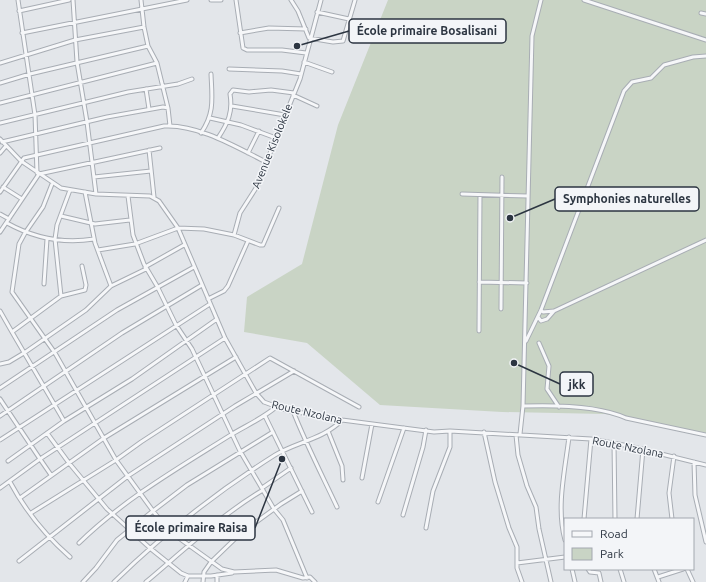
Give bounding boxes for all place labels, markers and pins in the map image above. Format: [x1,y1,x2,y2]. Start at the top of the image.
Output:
callout: École primaire Bosalisani [349,19,506,43]
callout: Symphonies naturelles [555,187,699,211]
callout: jkk [560,372,593,396]
callout: École primaire Raisa [126,516,255,540]

